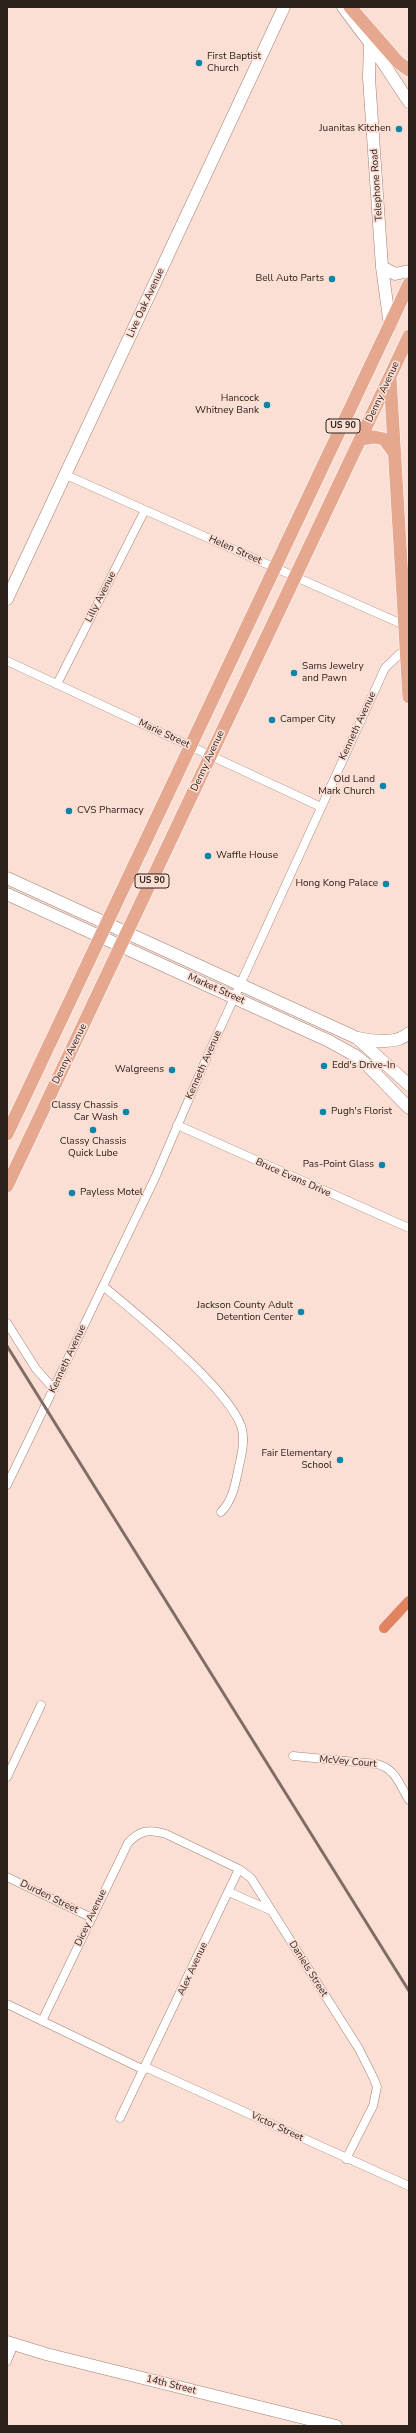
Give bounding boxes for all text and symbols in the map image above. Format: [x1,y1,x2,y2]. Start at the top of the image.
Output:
place label: First Baptist Church [207,51,261,74]
marker: First Baptist Church [194,58,204,68]
place label: Juanitas Kitchen [319,123,391,135]
marker: Juanitas Kitchen [394,124,404,134]
street label: Telephone Road [368,148,386,222]
street label: Live Oak Avenue [125,266,167,340]
place label: Bell Auto Parts [255,273,324,285]
marker: Bell Auto Parts [327,274,337,284]
street label: Denny Avenue [364,360,402,424]
place label: Hancock Whitney Bank [195,393,259,416]
marker: Hancock Whitney Bank [262,400,272,410]
road number: US 90 [326,419,360,433]
street label: Helen Street [207,533,263,567]
street label: Lilly Avenue [83,570,119,624]
place label: Sams Jewelry and Pawn [302,661,364,684]
marker: Sams Jewelry and Pawn [289,668,299,678]
street label: Kenneth Avenue [337,690,379,762]
place label: Camper City [280,714,335,726]
marker: Camper City [267,715,277,725]
street label: Marie Street [137,717,191,751]
street label: Denny Avenue [189,729,227,793]
place label: Old Land Mark Church [318,774,375,798]
marker: Old Land Mark Church [378,781,388,791]
place label: CVS Pharmacy [77,805,144,817]
marker: CVS Pharmacy [64,806,74,816]
place label: Waffle House [216,850,278,862]
marker: Waffle House [203,851,213,861]
road number: US 90 [135,874,169,888]
place label: Hong Kong Palace [295,878,378,890]
marker: Hong Kong Palace [381,879,391,889]
street label: Market Street [186,971,246,1007]
street label: Denny Avenue [50,1022,90,1086]
street label: Kenneth Avenue [183,1029,225,1101]
place label: Edd's Drive-In [332,1060,395,1072]
marker: Edd's Drive-In [319,1061,329,1071]
place label: Walgreens [115,1064,164,1076]
marker: Walgreens [167,1065,177,1075]
place label: Classy Chassis Car Wash [51,1100,118,1124]
place label: Pugh's Florist [331,1106,392,1118]
marker: Classy Chassis Car Wash [121,1107,131,1117]
marker: Pugh's Florist [318,1107,328,1117]
marker: Classy Chassis Quick Lube [88,1125,98,1135]
place label: Classy Chassis Quick Lube [60,1136,126,1160]
street label: Bruce Evans Drive [253,1156,333,1200]
place label: Pas-Point Glass [303,1159,374,1171]
marker: Pas-Point Glass [377,1160,387,1170]
place label: Payless Motel [80,1187,143,1199]
marker: Payless Motel [67,1188,77,1198]
place label: Jackson County Adult Detention Center [197,1300,293,1324]
marker: Jackson County Adult Detention Center [296,1307,306,1317]
street label: Kenneth Avenue [47,1323,89,1395]
place label: Fair Elementary School [262,1448,332,1472]
marker: Fair Elementary School [335,1455,345,1465]
street label: McVey Court [319,1754,377,1770]
street label: Durden Street [18,1878,80,1916]
street label: Dicey Avenue [73,1888,109,1948]
street label: Daniels Street [286,1939,330,1999]
street label: Alex Avenue [175,1940,211,1998]
street label: Victor Street [249,2110,305,2144]
street label: 14th Street [145,2373,197,2397]

